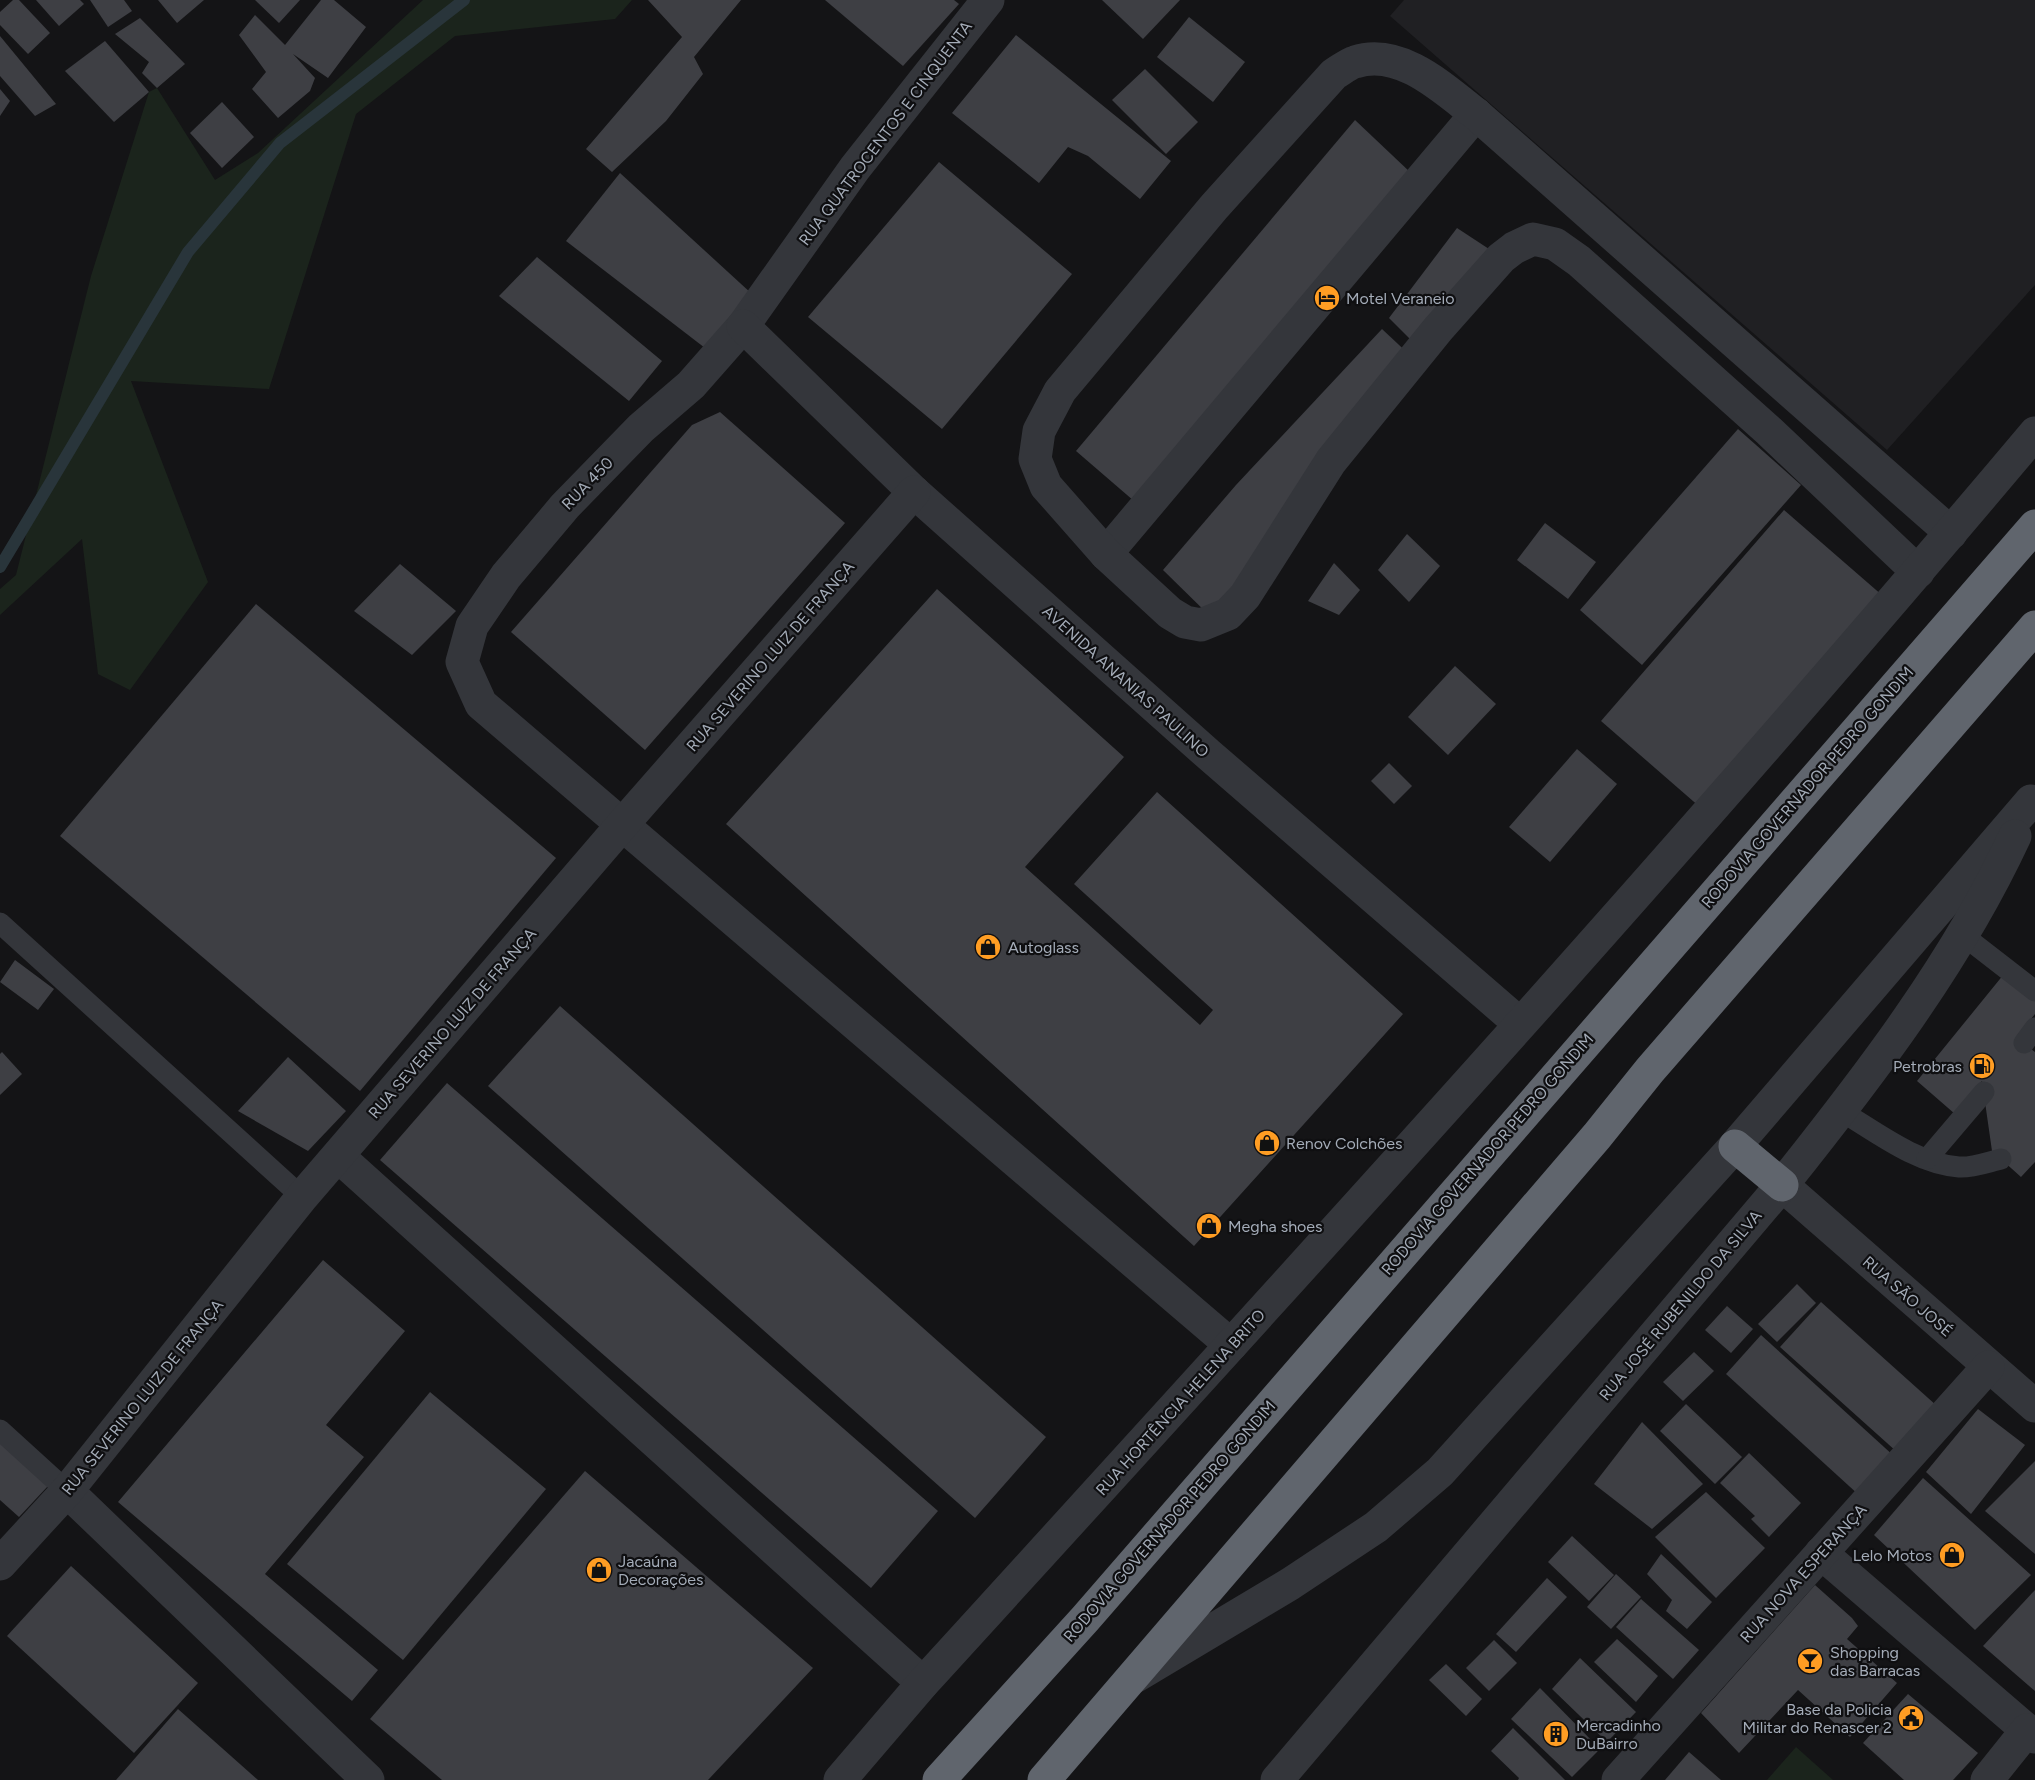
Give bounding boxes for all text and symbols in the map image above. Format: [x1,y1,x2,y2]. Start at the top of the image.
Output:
street label: RUA QUATROCENTOS E CINQUENTA [795,17,976,249]
hotel icon: Motel Veraneio [1312,283,1342,313]
place label: Motel Veraneio [1346,289,1454,308]
street label: RUA 450 [558,453,617,514]
street label: RUA SEVERINO LUIZ DE FRANÇA [683,557,858,755]
street label: AVENIDA ANANIAS PAULINO [1039,602,1213,761]
street label: RODOVIA GOVERNADOR PEDRO GONDIM [1697,663,1917,912]
street label: RUA SEVERINO LUIZ DE FRANÇA [365,924,540,1122]
shop icon: Autoglass [973,932,1003,962]
place label: Autoglass [1008,938,1079,957]
street label: RODOVIA GOVERNADOR PEDRO GONDIM [1377,1030,1597,1279]
fuel station icon: Petrobras [1967,1051,1997,1081]
place label: Petrobras [1893,1057,1962,1076]
shop icon: Renov Colchões [1252,1128,1282,1158]
place label: Renov Colchões [1286,1134,1402,1153]
street label: RUA JOSÉ RUBENILDO DA SILVA [1595,1206,1766,1404]
shop icon: Megha shoes [1194,1211,1224,1241]
place label: Megha shoes [1228,1217,1323,1236]
street label: RUA SÃO JOSÉ [1859,1252,1957,1341]
street label: RUA SEVERINO LUIZ DE FRANÇA [58,1296,227,1499]
street label: RUA HORTÊNCIA HELENA BRITO [1092,1305,1269,1499]
street label: RODOVIA GOVERNADOR PEDRO GONDIM [1059,1397,1279,1646]
street label: RUA NOVA ESPERANÇA [1736,1500,1871,1646]
shop icon: Lelo Motos [1937,1540,1967,1570]
place label: Lelo Motos [1853,1546,1932,1565]
place label: Jacaúna Decorações [618,1552,703,1589]
shop icon: Jacaúna Decorações [584,1555,614,1585]
place label: Shopping das Barracas [1830,1643,1920,1680]
bar icon: Shopping das Barracas [1795,1646,1825,1676]
place label: Base da Policia Militar do Renascer 2 [1742,1700,1892,1737]
public building icon: Base da Policia Militar do Renascer 2 [1896,1703,1926,1733]
place label: Mercadinho DuBairro [1576,1716,1661,1753]
building icon: Mercadinho DuBairro [1541,1719,1571,1749]

